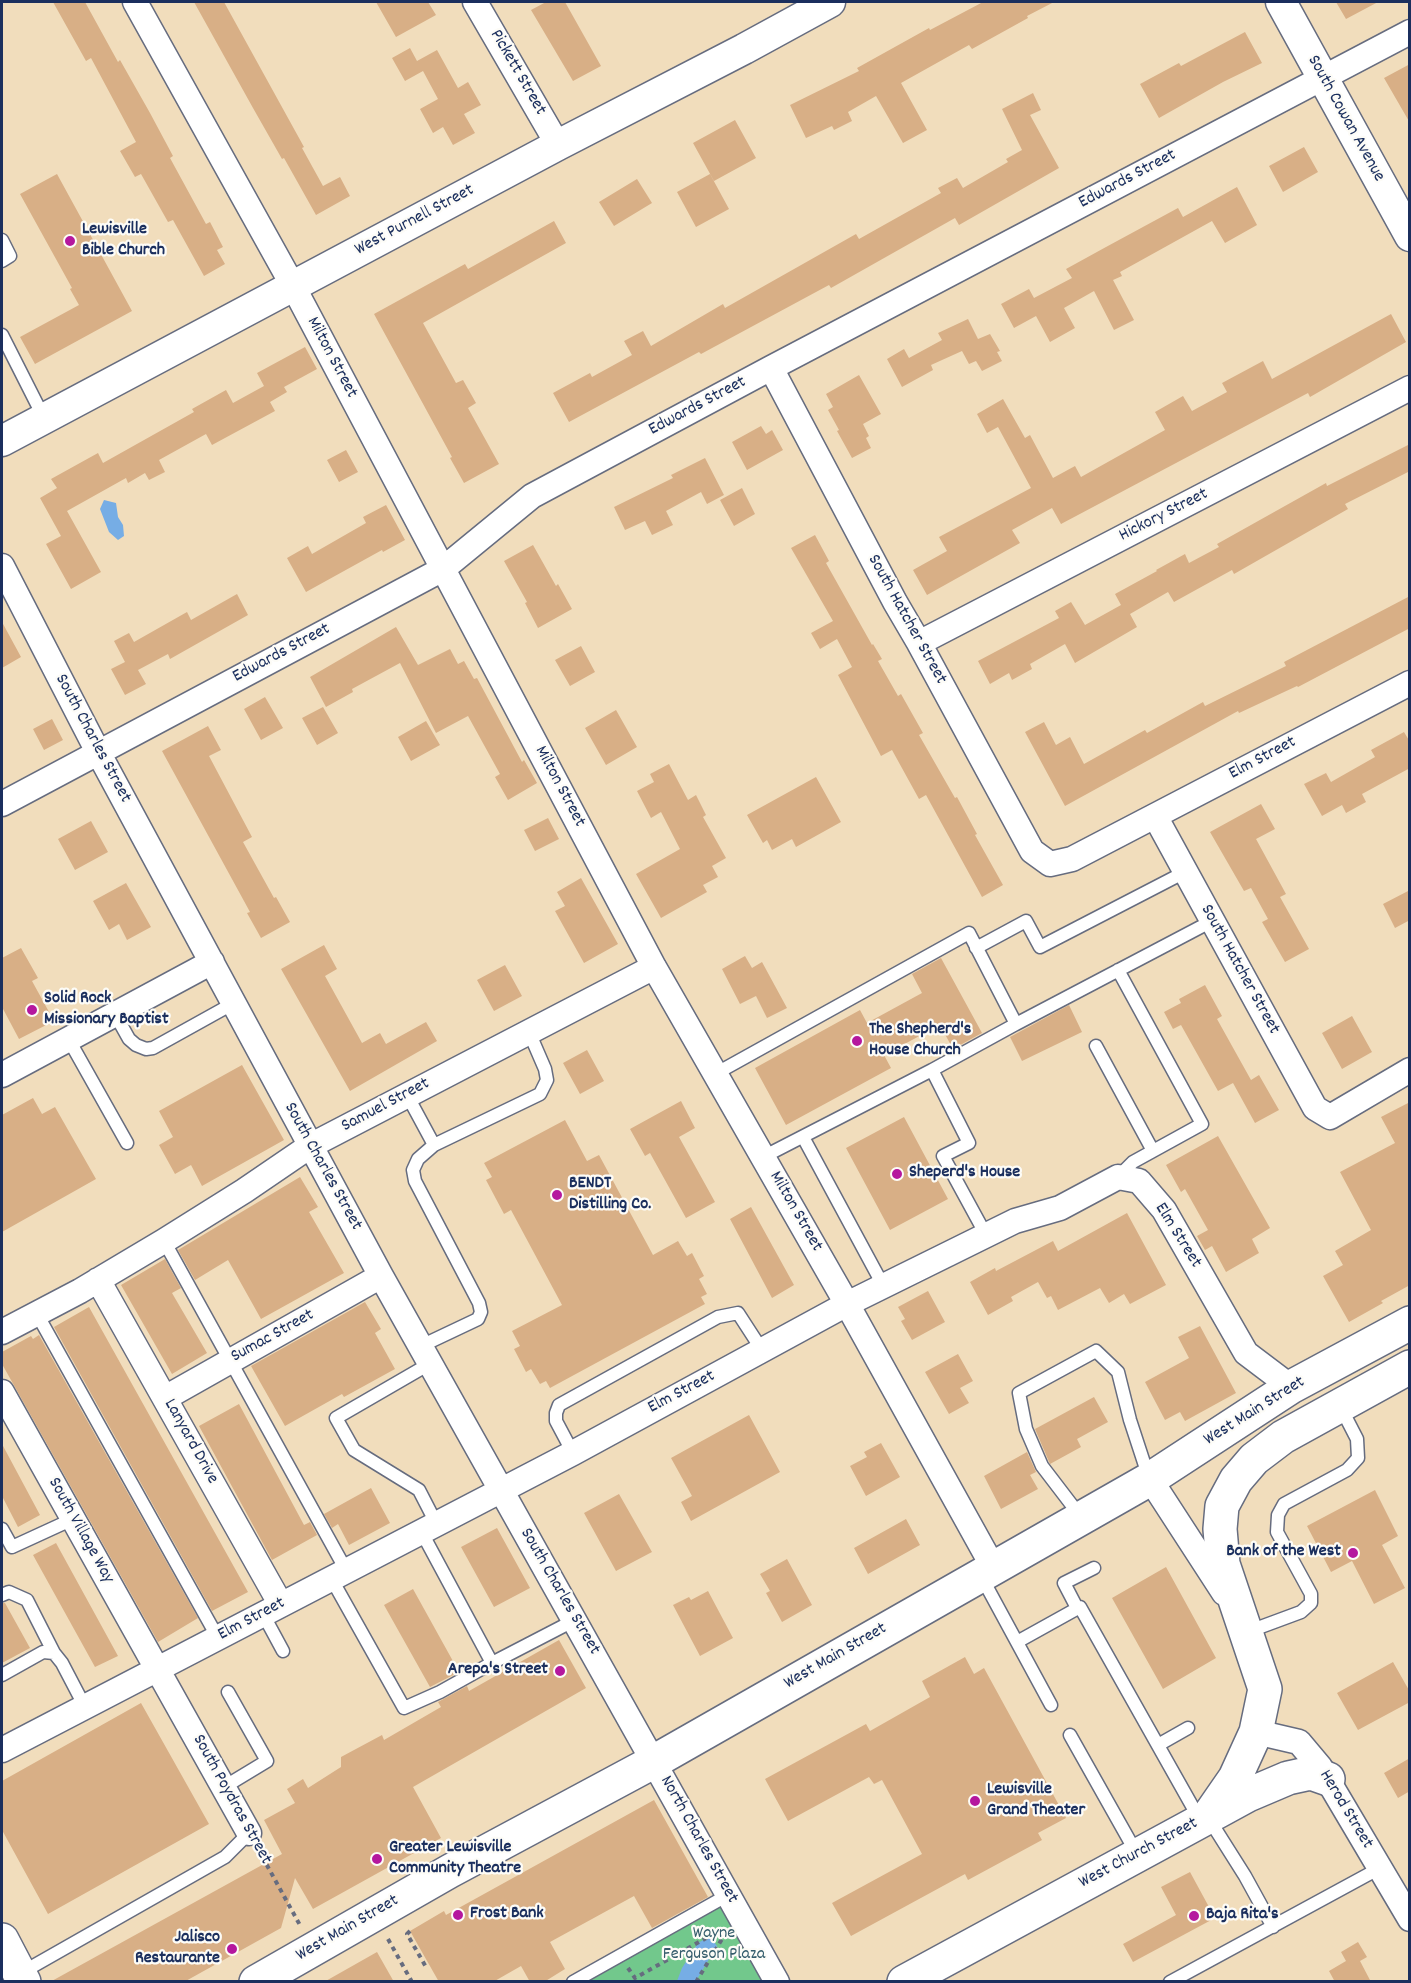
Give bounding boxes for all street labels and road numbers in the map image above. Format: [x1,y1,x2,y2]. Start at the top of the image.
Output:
street label: Pickett Street [484,26,550,120]
street label: South Cowan Avenue [1301,52,1389,186]
street label: Edwards Street [1076,145,1180,215]
street label: West Purnell Street [352,181,478,261]
street label: Milton Street [301,314,361,402]
street label: Edwards Street [646,372,750,442]
street label: Hickory Street [1116,484,1212,548]
street label: South Hatcher Street [861,551,951,689]
street label: Edwards Street [230,619,334,689]
street label: South Charles Street [49,671,135,807]
street label: Elm Street [1226,732,1300,786]
street label: Milton Street [529,743,589,831]
street label: South Hatcher Street [1194,901,1284,1039]
street label: Samuel Street [338,1074,434,1138]
street label: South Charles Street [278,1099,366,1235]
street label: Milton Street [763,1168,827,1256]
street label: Elm Street [1149,1199,1205,1273]
street label: Sumac Street [228,1305,318,1369]
street label: Elm Street [645,1366,719,1420]
street label: West Main Street [1200,1372,1310,1452]
street label: Lanyard Drive [158,1396,222,1488]
street label: South Village Way [42,1474,118,1588]
street label: South Charles Street [514,1525,604,1659]
street label: Elm Street [215,1593,289,1647]
street label: West Main Street [781,1619,891,1695]
street label: South Poydras Street [186,1731,276,1869]
street label: Herod Street [1313,1767,1377,1853]
street label: North Charles Street [654,1772,742,1908]
street label: West Church Street [1076,1814,1202,1894]
street label: West Main Street [293,1891,403,1967]

